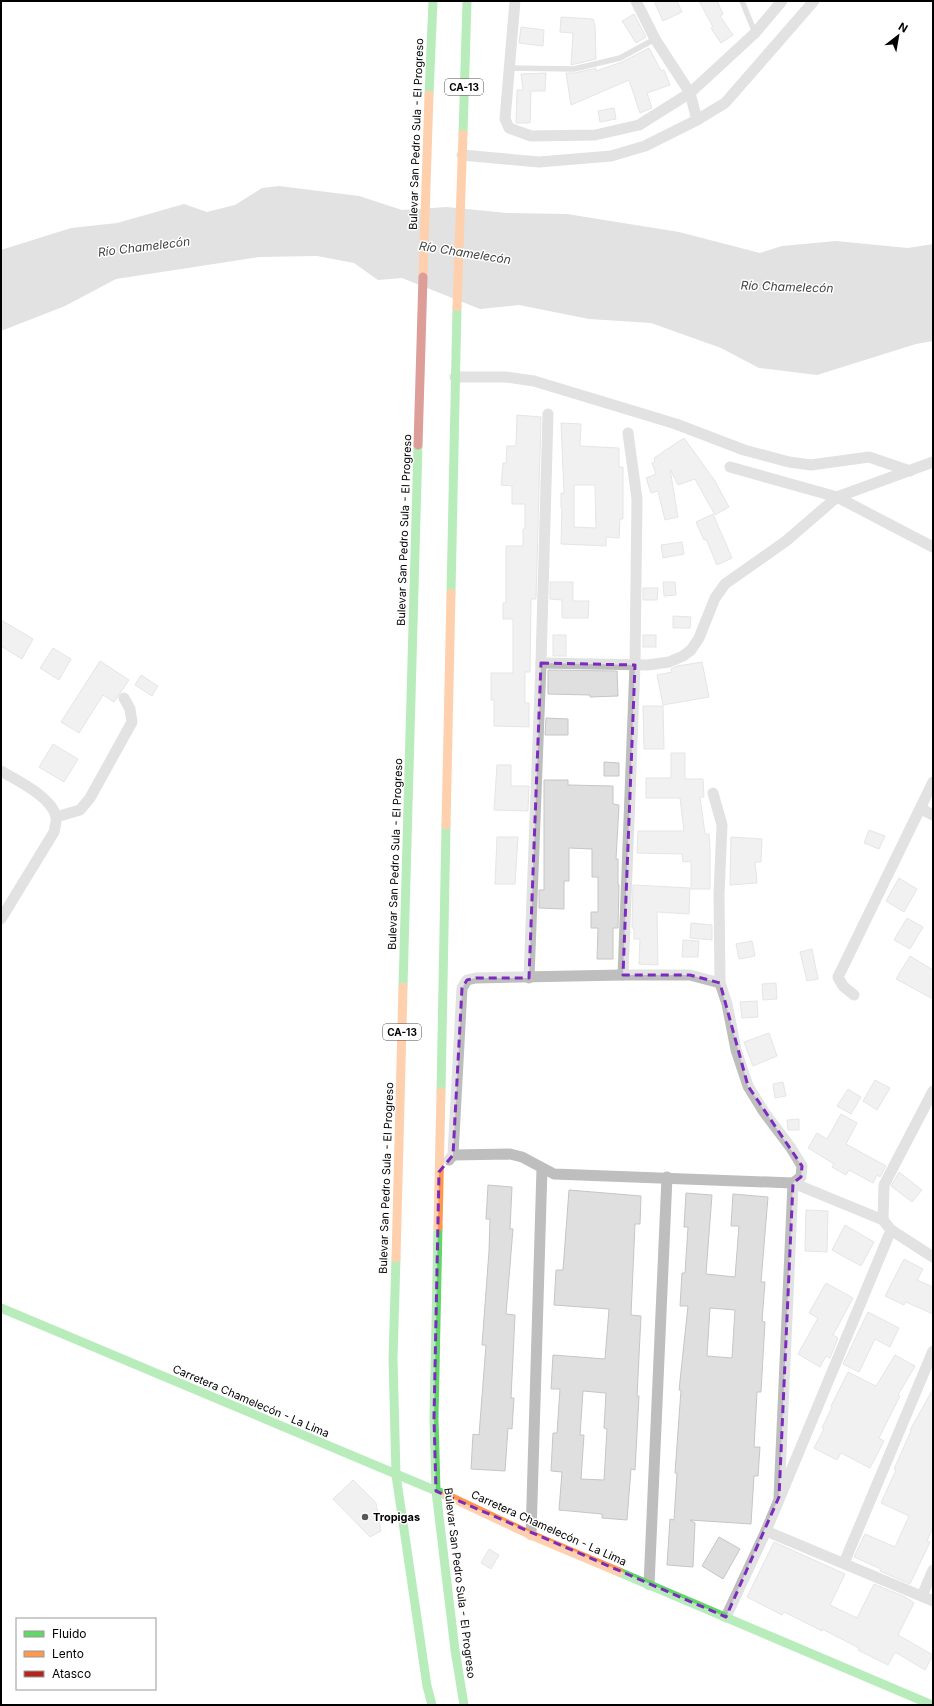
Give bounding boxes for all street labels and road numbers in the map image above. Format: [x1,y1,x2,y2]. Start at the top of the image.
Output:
street label: Bulevar San Pedro Sula - El Progreso [406,38,426,230]
road number: CA-13 [445,79,483,95]
street label: Bulevar San Pedro Sula - El Progreso [394,434,414,626]
street label: Bulevar San Pedro Sula - El Progreso [385,758,405,950]
road number: CA-13 [383,1024,421,1040]
street label: Bulevar San Pedro Sula - El Progreso [376,1082,396,1274]
street label: Carretera Chamelecón - La Lima [171,1362,331,1440]
street label: Bulevar San Pedro Sula - El Progreso [441,1487,479,1679]
street label: Carretera Chamelecón - La Lima [469,1487,629,1569]

